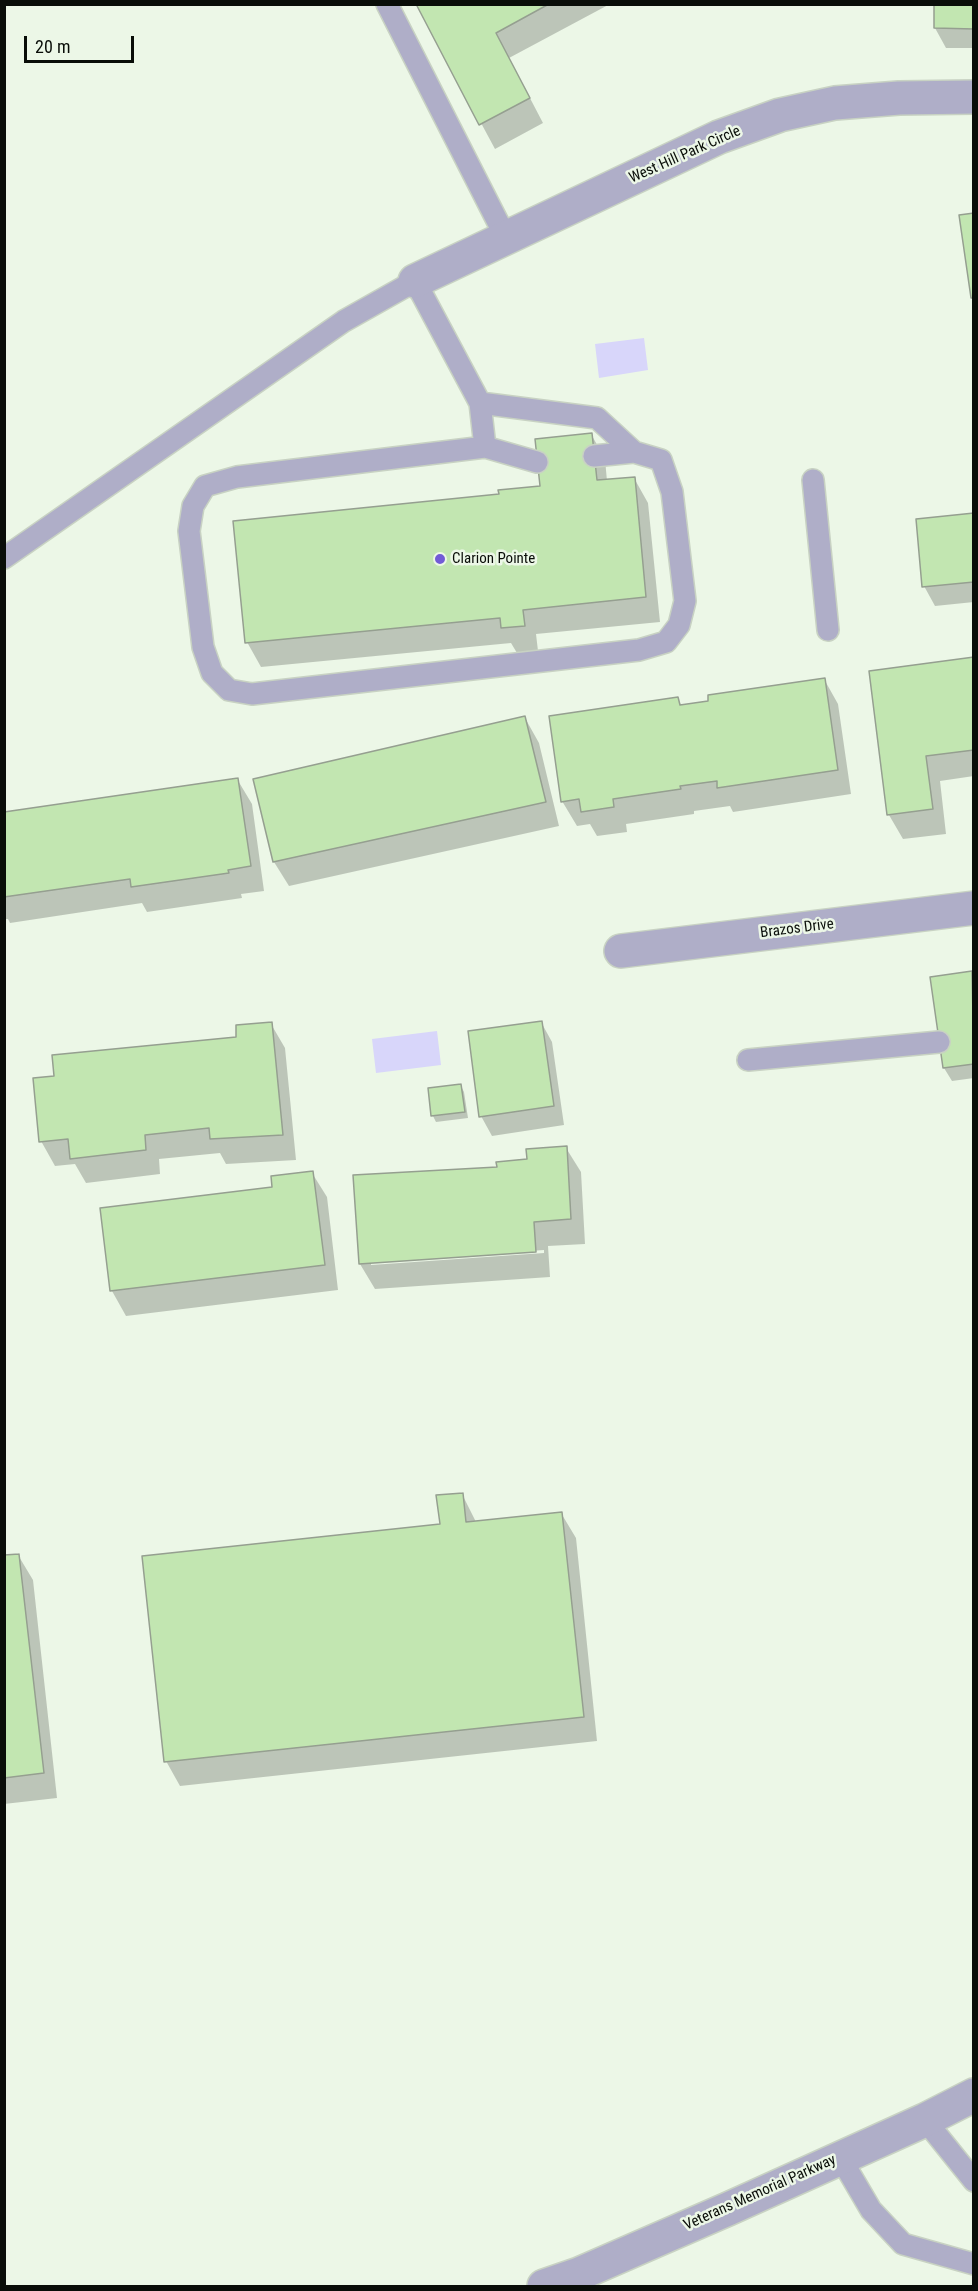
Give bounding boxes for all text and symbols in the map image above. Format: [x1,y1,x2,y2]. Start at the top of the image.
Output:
scale bar [27,24,136,62]
text: 20 m [35,36,70,57]
street label: West Hill Park Circle [627,122,743,188]
place label: Clarion Pointe [452,550,535,568]
marker: Clarion Pointe [433,552,447,566]
street label: Brazos Drive [759,916,835,942]
street label: Veterans Memorial Parkway [681,2151,839,2235]

